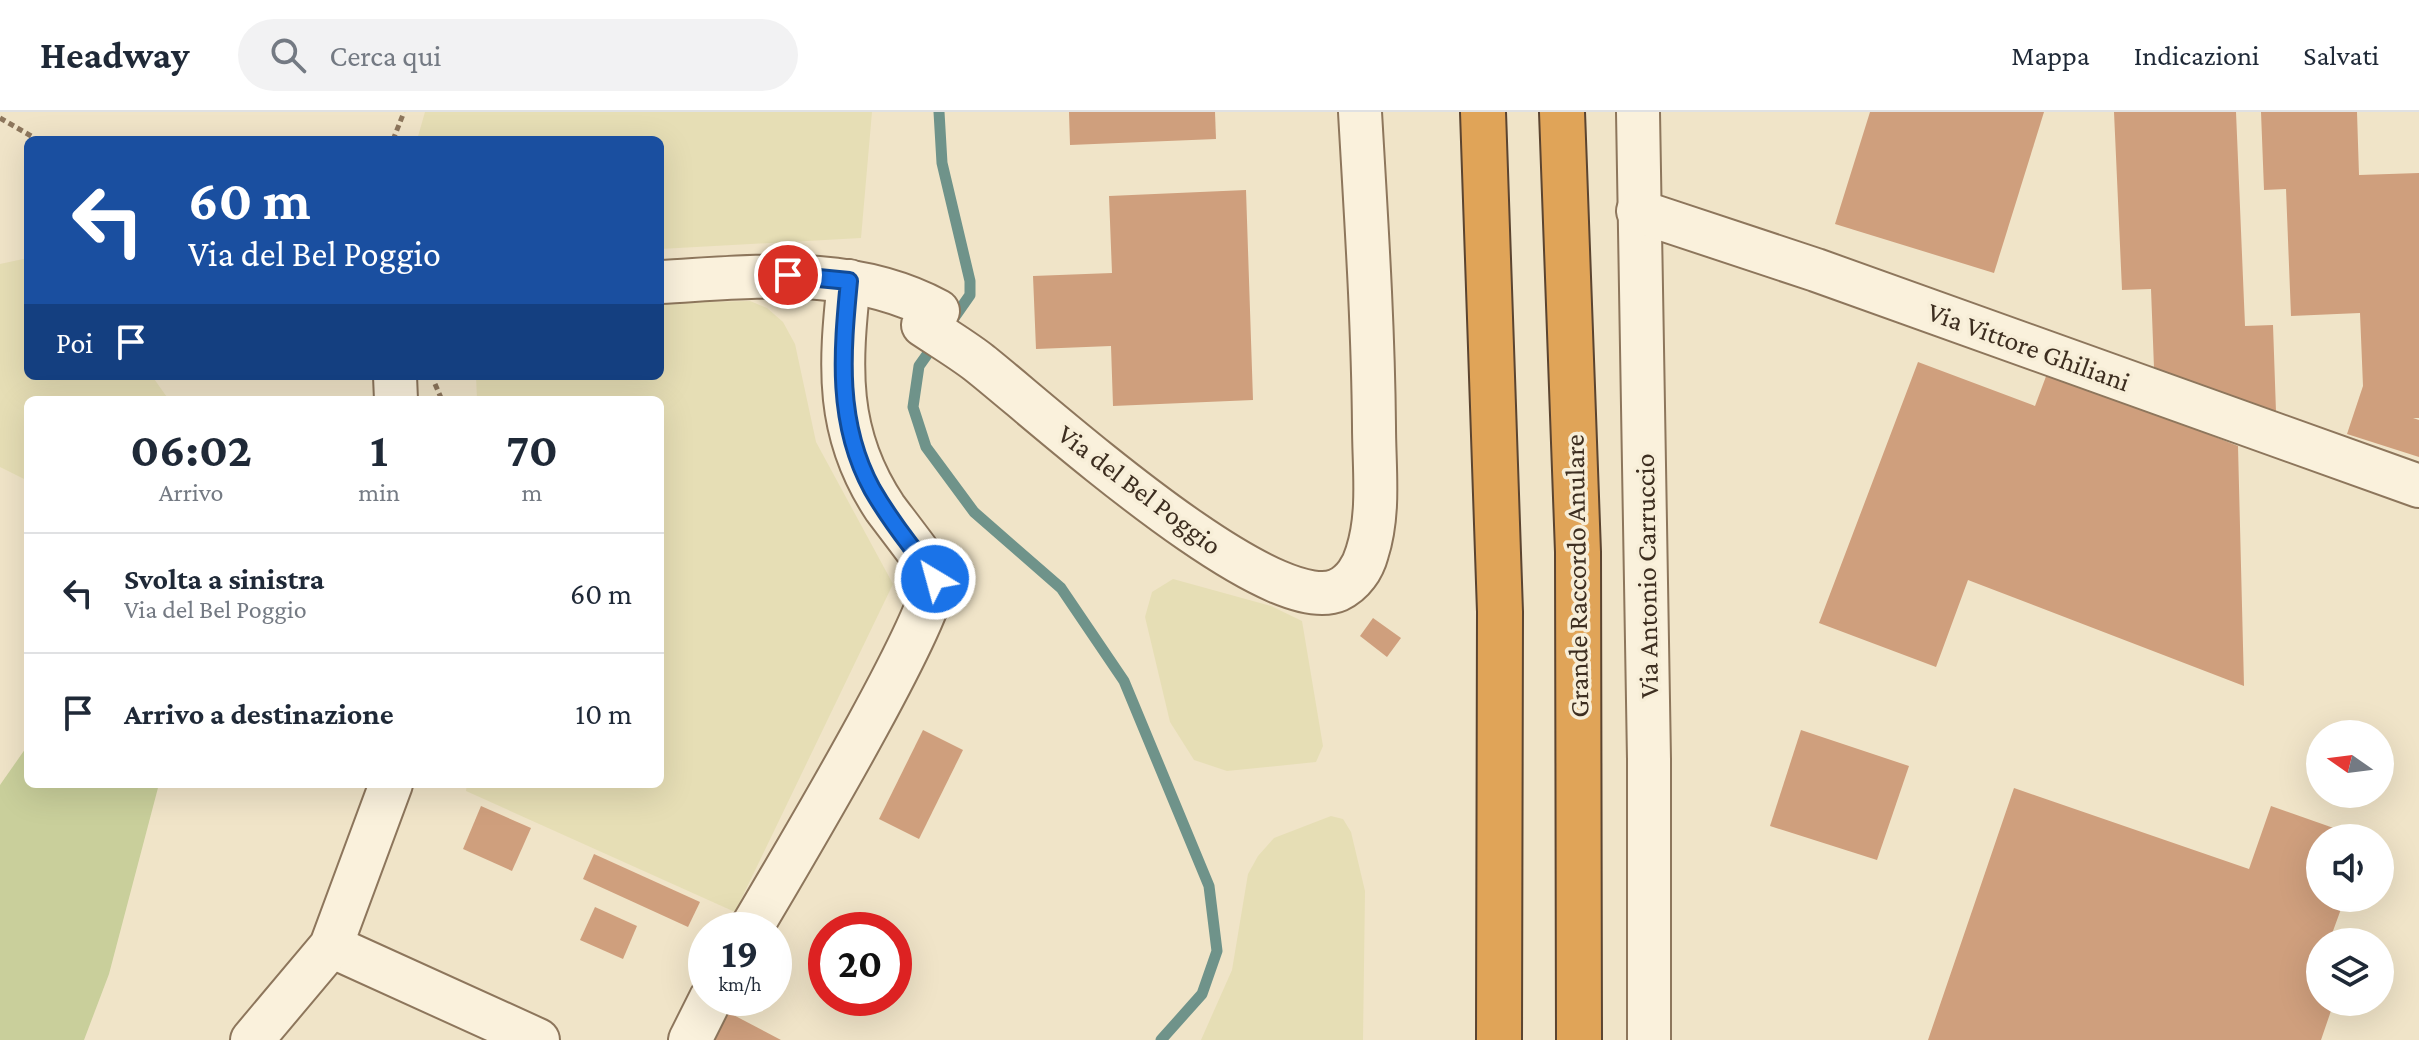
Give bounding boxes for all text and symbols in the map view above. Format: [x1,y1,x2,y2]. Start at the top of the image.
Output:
search box [238,19,798,91]
icon: search [266,33,310,77]
text: Headway [40,34,190,76]
text: Cerca qui [330,39,441,72]
text: Mappa [2011,40,2090,71]
text: Indicazioni [2134,40,2259,71]
text: Salvati [2303,40,2379,71]
icon: left [56,168,160,272]
text: 60 m [188,169,311,231]
text: Via del Bel Poggio [188,234,441,274]
pin [754,241,822,309]
icon: arrive [766,253,810,297]
street label: Via Vittore Ghiliani [1923,295,2134,397]
icon: arrive [109,320,153,364]
text: Poi [56,326,93,359]
street label: Via del Bel Poggio [1052,418,1228,561]
text: 06:02 [130,423,252,476]
text: 1 [370,423,388,476]
text: 70 [506,423,558,476]
street label: Grande Raccordo Anulare [1559,434,1594,718]
street label: Via Antonio Carruccio [1629,453,1664,699]
text: Arrivo [159,478,223,507]
text: min [358,478,400,507]
text: m [522,478,542,507]
position arrow [893,537,977,621]
text: Svolta a sinistra [124,562,324,595]
icon: left [56,571,100,615]
text: 60 m [570,577,632,610]
text: Via del Bel Poggio [124,595,307,624]
icon: arrive [56,691,100,735]
text: Arrivo a destinazione [124,697,394,730]
text: 10 m [575,697,632,730]
north arrow [2306,720,2394,808]
map controls [2306,720,2394,1016]
button: sound [2306,824,2394,912]
speed limit sign: 20 [808,912,912,1016]
button: layers [2306,928,2394,1016]
text: 19 [722,931,758,976]
text: km/h [718,973,762,995]

